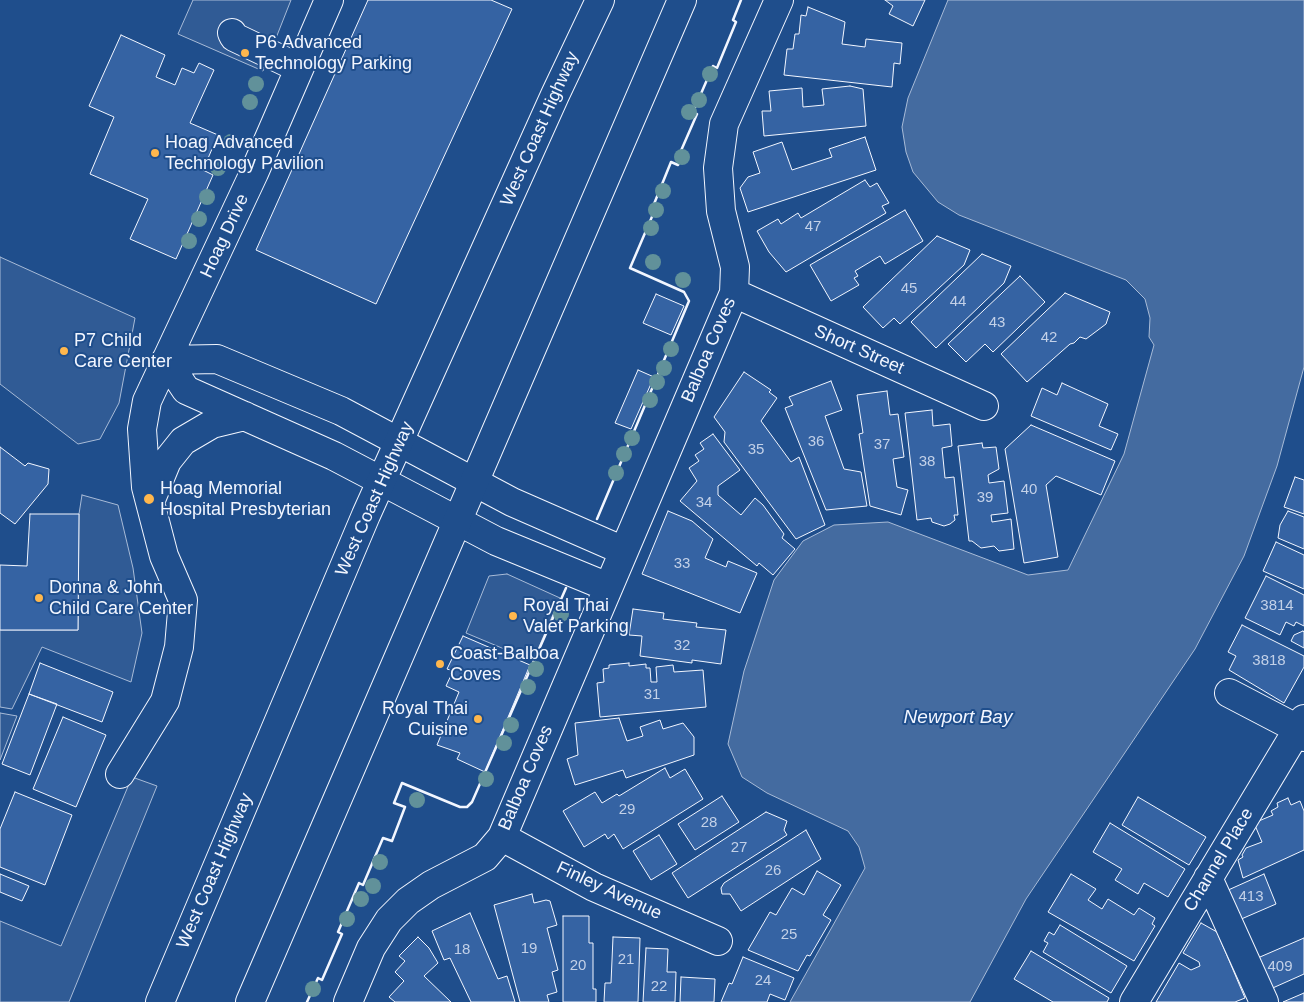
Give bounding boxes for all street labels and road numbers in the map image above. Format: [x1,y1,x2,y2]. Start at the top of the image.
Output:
street label: West Coast Highway [496,48,584,210]
street label: Hoag Drive [196,191,254,281]
street label: Balboa Coves [677,294,741,406]
street label: Short Street [811,321,907,379]
street label: West Coast Highway [331,418,419,580]
street label: Balboa Coves [494,722,558,834]
street label: West Coast Highway [172,790,258,952]
street label: Channel Place [1180,804,1258,916]
street label: Finley Avenue [553,857,665,925]

